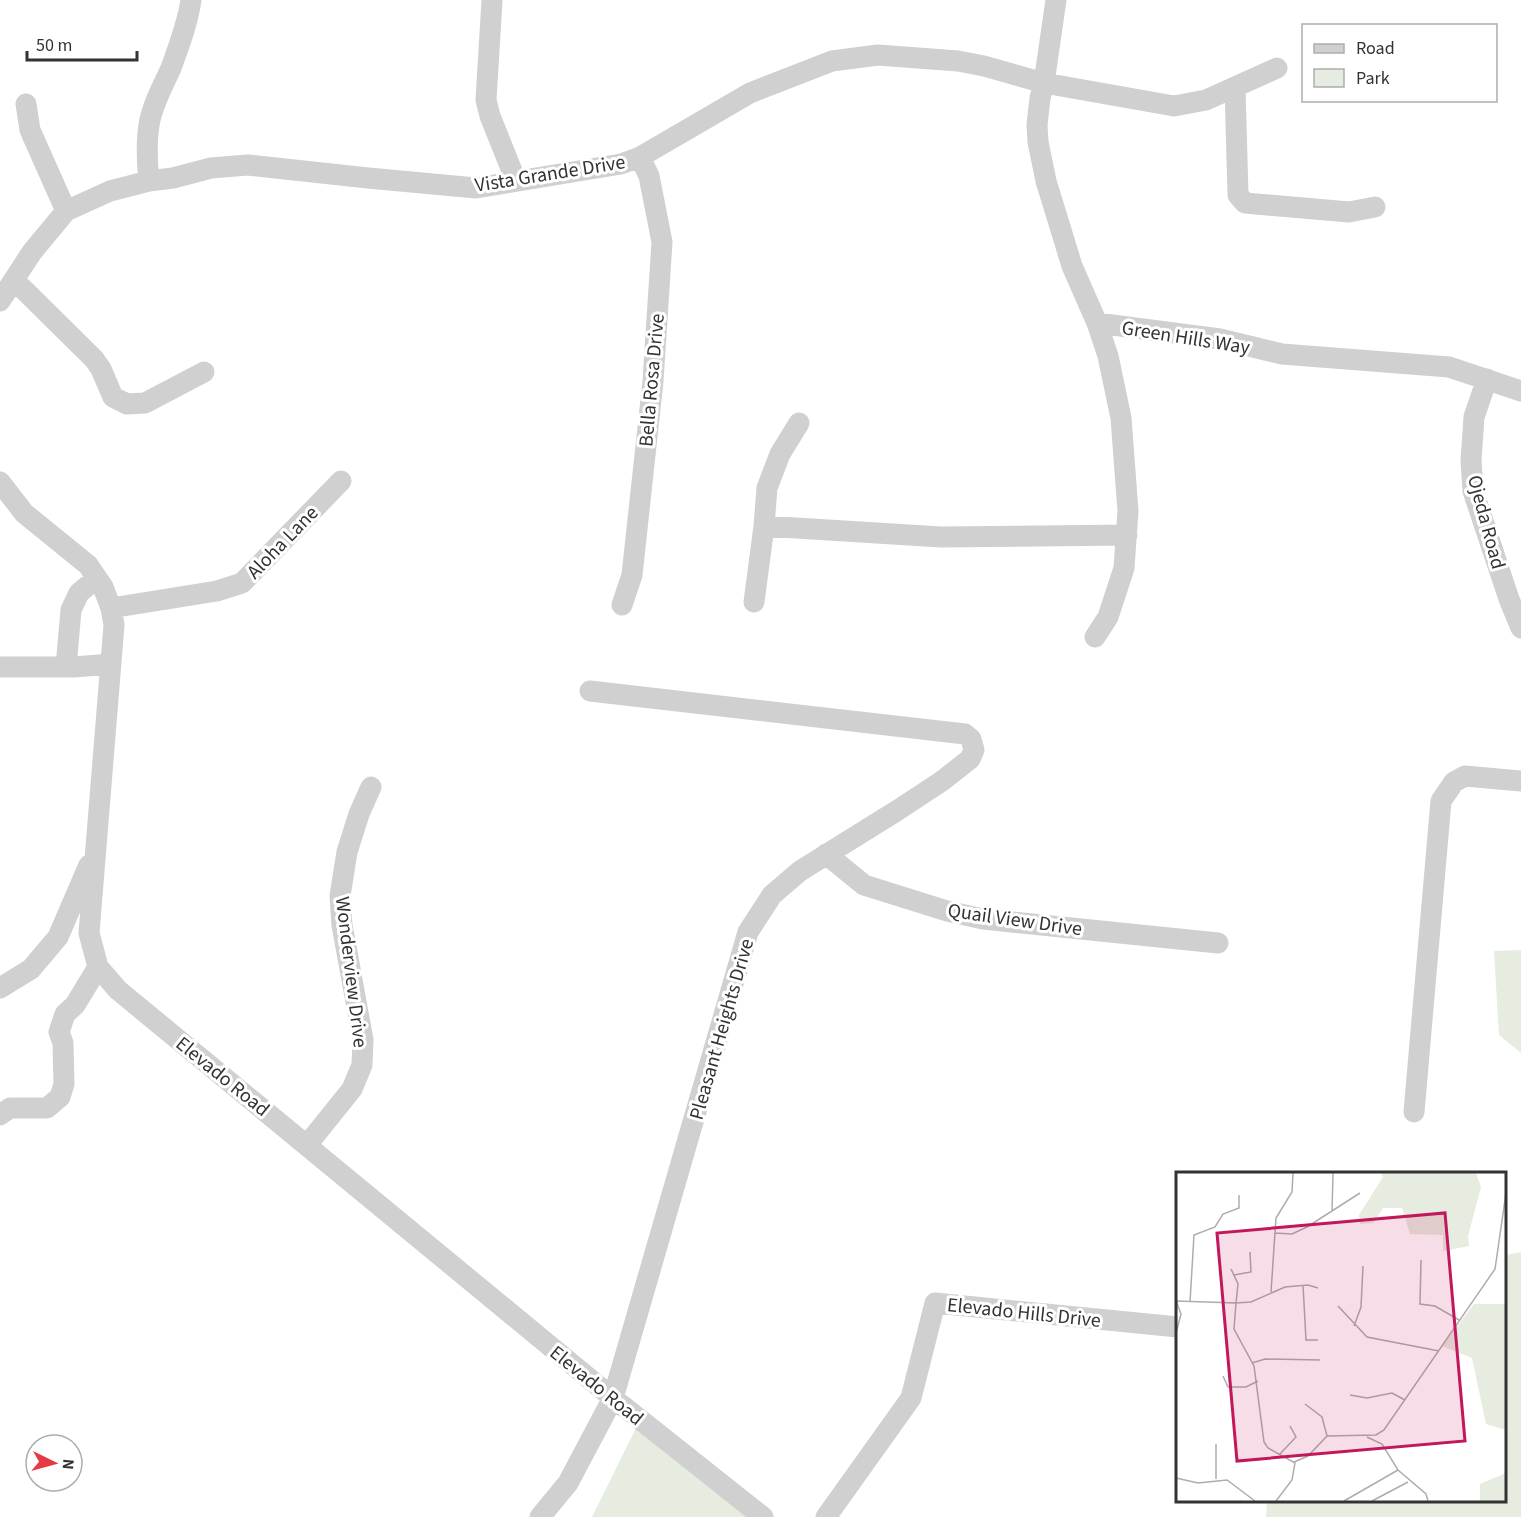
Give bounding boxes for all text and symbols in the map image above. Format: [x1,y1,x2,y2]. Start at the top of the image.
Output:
scale bar [27,24,136,62]
legend [1302,24,1497,102]
text: 50 m [36,33,72,58]
text: Road [1356,36,1395,61]
text: Park [1356,66,1390,91]
street label: Vista Grande Drive [473,148,627,200]
street label: Bella Rosa Drive [632,312,672,448]
street label: Green Hills Way [1120,314,1252,362]
street label: Ojeda Road [1460,472,1512,572]
street label: Aloha Lane [241,500,325,586]
street label: Wonderview Drive [328,895,374,1049]
street label: Quail View Drive [946,897,1084,943]
street label: Pleasant Heights Drive [683,935,761,1123]
street label: Elevado Road [169,1030,275,1123]
inset map [1176,1172,1506,1502]
street label: Elevado Hills Drive [946,1291,1102,1335]
street label: Elevado Road [543,1339,649,1432]
north arrow [24,1433,84,1493]
text: N [57,1458,79,1470]

